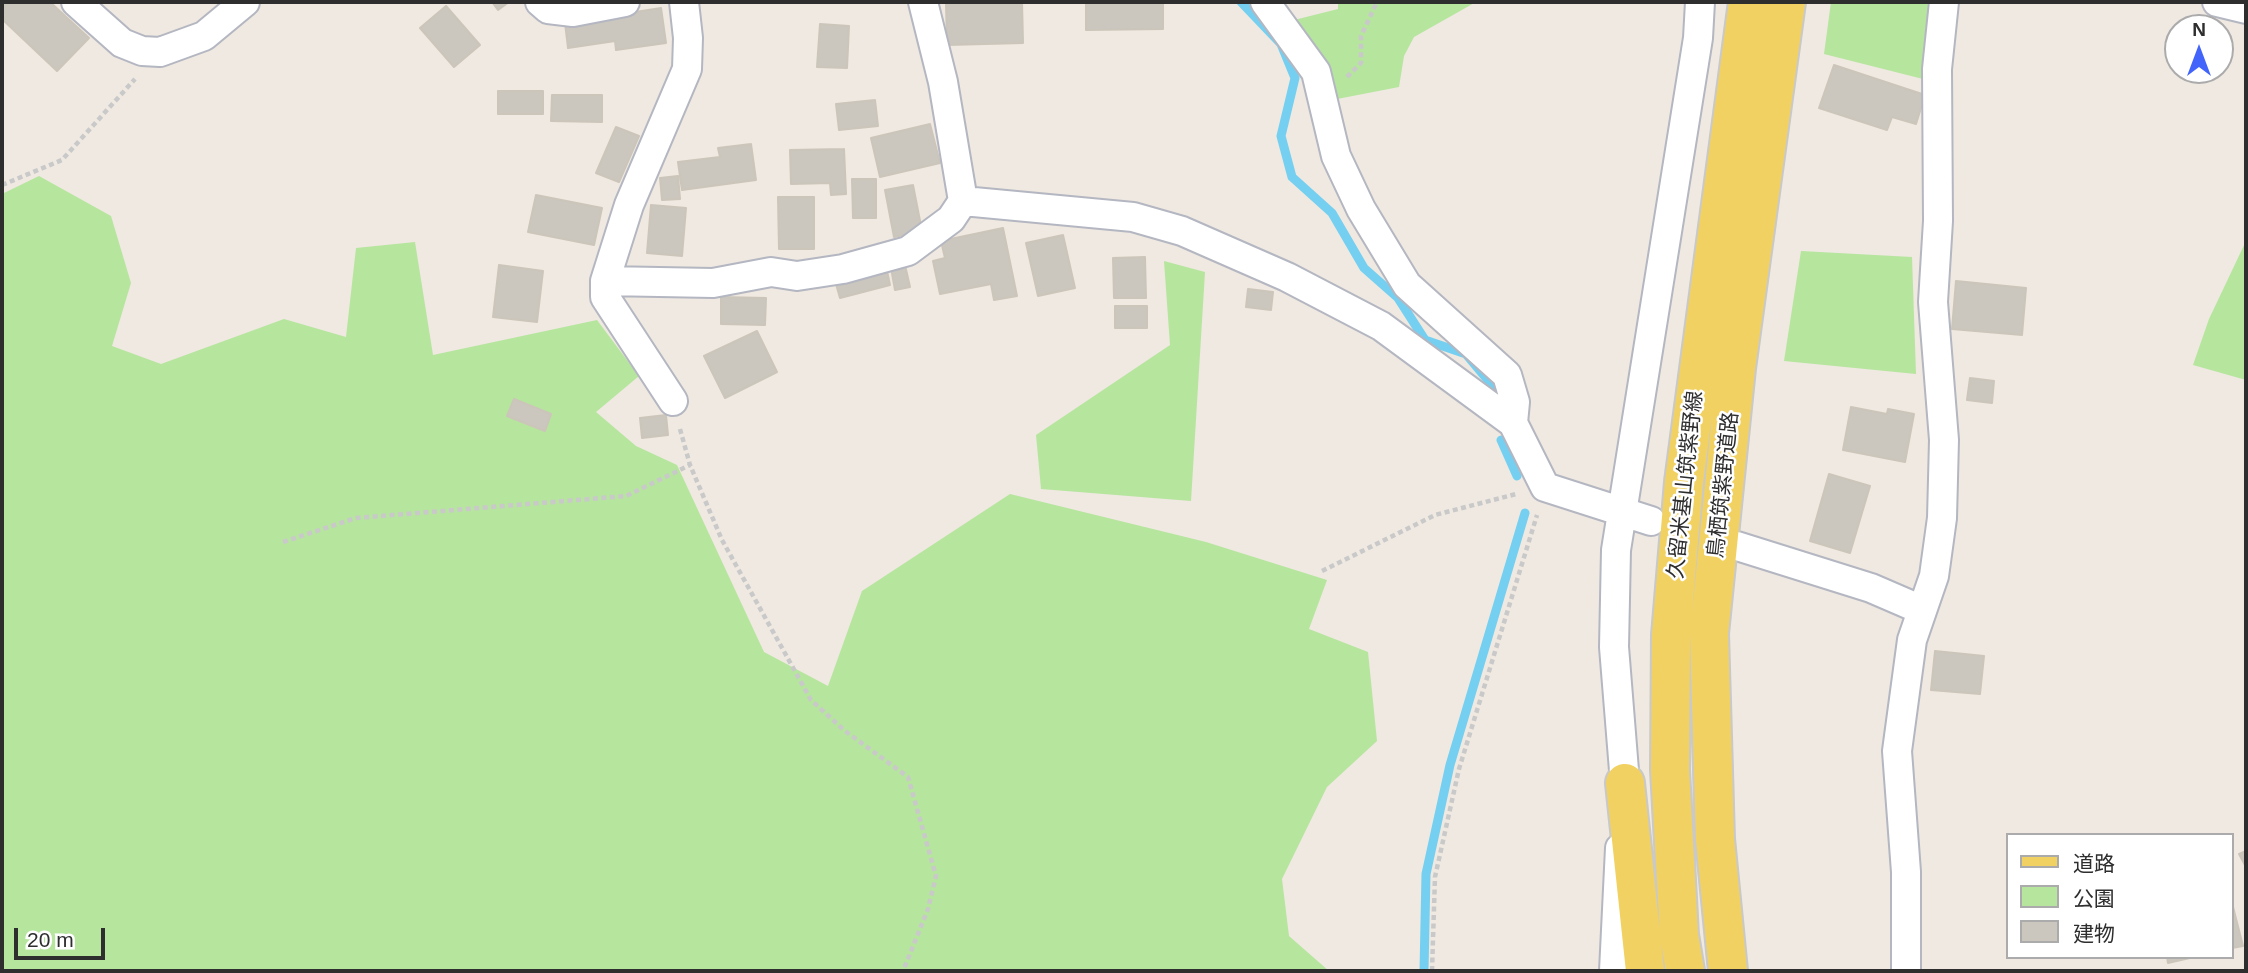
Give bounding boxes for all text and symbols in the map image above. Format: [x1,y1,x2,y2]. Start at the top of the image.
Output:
north arrow [2164,14,2234,84]
text: N [2192,19,2206,40]
street label: 久留米基山筑紫野線 [1664,390,1708,580]
street label: 鳥栖筑紫野道路 [1704,411,1744,559]
legend [2007,833,2234,959]
text: 道路 [2073,852,2115,875]
text: 公園 [2073,887,2115,910]
scale bar [18,914,108,958]
text: 建物 [2073,922,2115,945]
text: 20 m [27,928,74,951]

